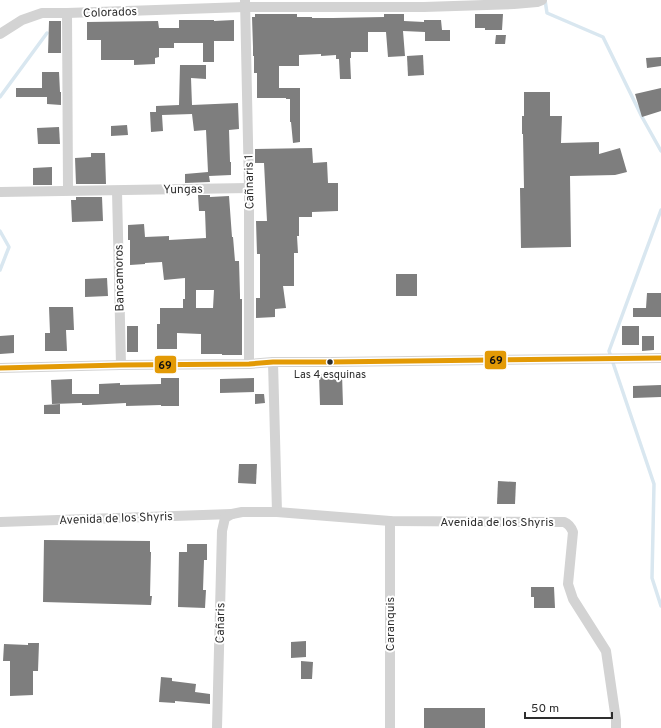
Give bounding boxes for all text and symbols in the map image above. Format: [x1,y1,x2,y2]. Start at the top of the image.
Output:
street label: Colorados [83,4,137,22]
street label: Cañnaris 1 [242,154,258,210]
street label: Yungas [163,182,203,198]
street label: Bancamoros [111,244,129,312]
line badge: 69 [484,350,507,370]
text: 69 [489,354,503,368]
line badge: 69 [154,355,177,374]
marker: Las 4 esquinas [325,357,335,367]
text: 69 [158,359,172,373]
place label: Las 4 esquinas [294,368,366,382]
street label: Avenida de los Shyris [59,509,173,529]
street label: Avenida de los Shyris [440,515,554,531]
street label: Caranquis [383,597,399,651]
street label: Cañaris [213,603,229,644]
scale bar [525,694,612,720]
text: 50 m [531,701,559,717]

